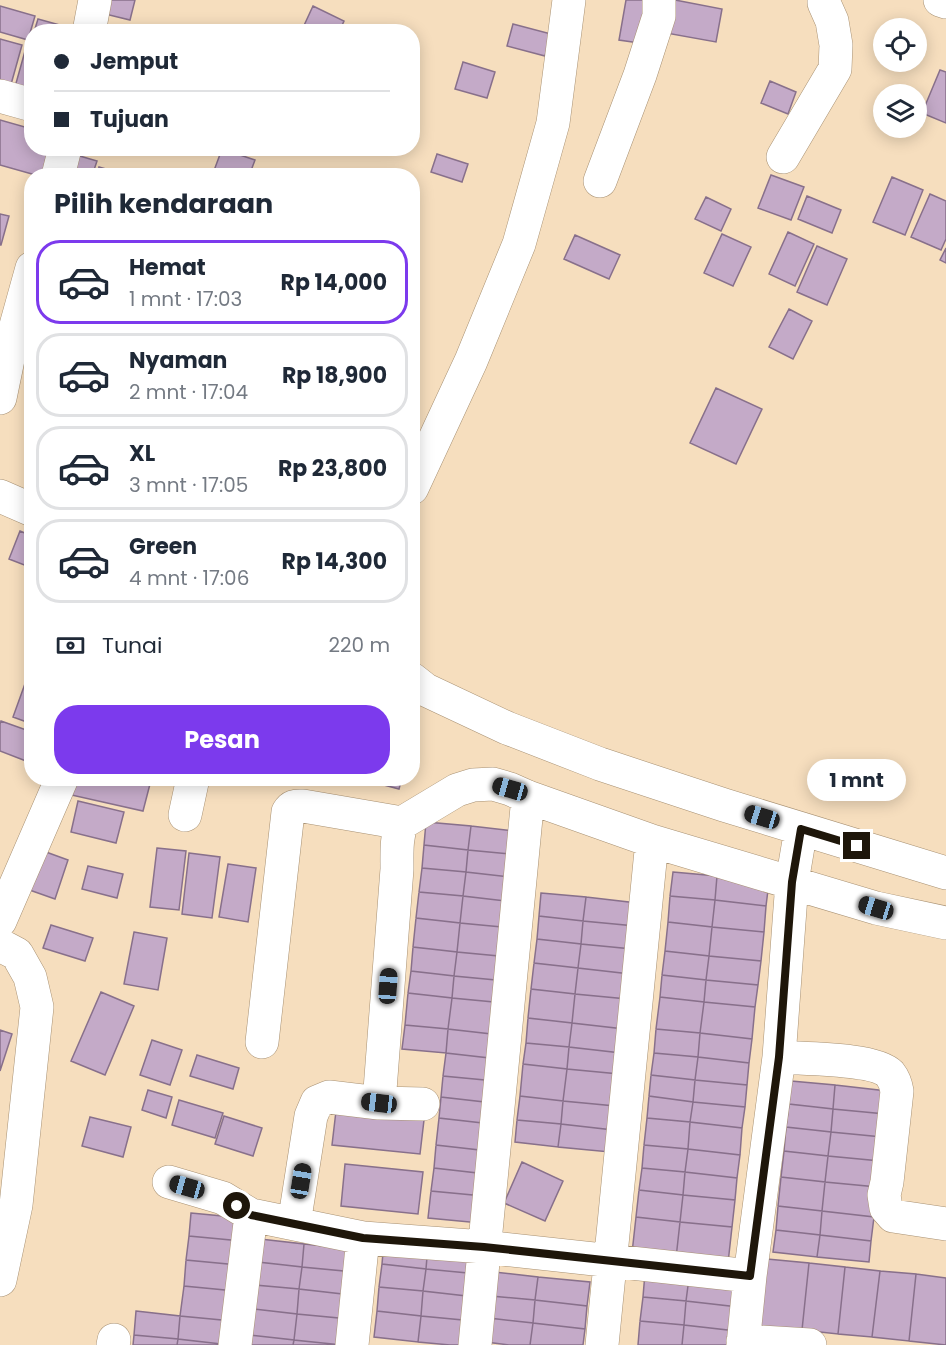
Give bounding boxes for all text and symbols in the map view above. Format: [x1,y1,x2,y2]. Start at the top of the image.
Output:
map controls [873,18,927,138]
button: locate [873,18,927,72]
text: Jemput [90,46,178,77]
button: layers [873,84,927,138]
text: Tujuan [90,104,169,135]
text: Pilih kendaraan [54,185,273,222]
text: Hemat [129,252,206,283]
icon: car [57,255,111,309]
text: Rp 14,000 [281,267,387,298]
text: 1 mnt · 17:03 [129,285,242,313]
text: Nyaman [129,345,227,376]
icon: car [57,348,111,402]
text: Rp 18,900 [282,360,387,391]
text: 2 mnt · 17:04 [129,378,248,406]
text: XL [129,438,155,469]
icon: car [57,441,111,495]
text: Rp 23,800 [278,453,387,484]
text: 3 mnt · 17:05 [129,471,248,499]
text: Green [129,531,197,562]
icon: car [57,534,111,588]
text: Rp 14,300 [282,546,387,577]
text: 4 mnt · 17:06 [129,564,249,592]
icon: cash [54,629,87,662]
text: Tunai [102,630,162,661]
text: 220 m [329,631,390,659]
button: Pesan [54,705,390,774]
callout: 1 mnt [808,759,906,801]
text: 1 mnt [829,766,884,794]
car [490,775,530,803]
car [742,803,782,831]
route end [843,832,870,859]
car [856,894,896,922]
car [378,967,398,1005]
car [360,1092,398,1114]
car [289,1162,313,1200]
car [167,1173,207,1201]
route start [223,1192,250,1219]

